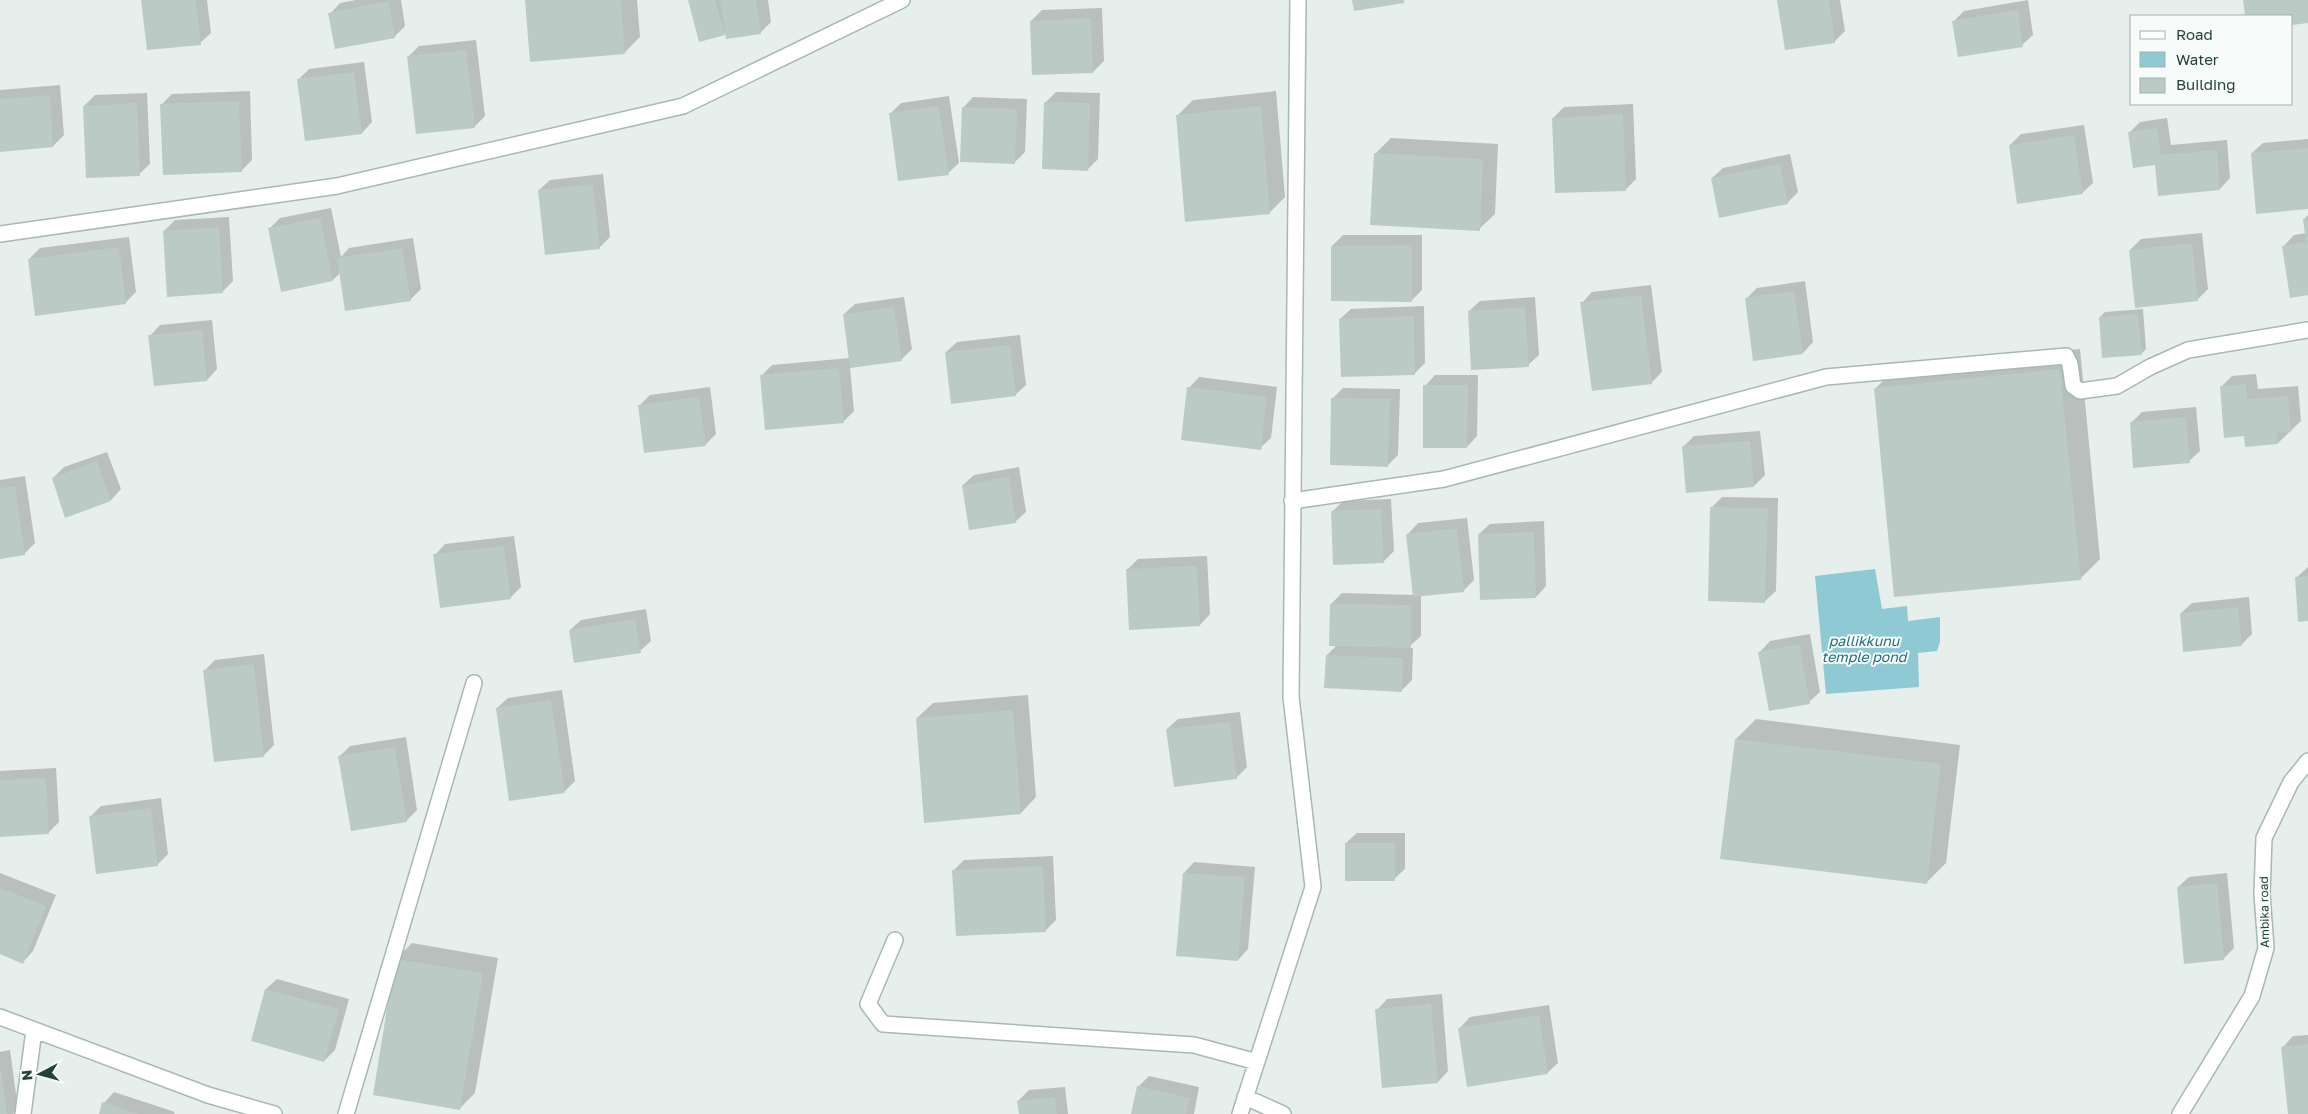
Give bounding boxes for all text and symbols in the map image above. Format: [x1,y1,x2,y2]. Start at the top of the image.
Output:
legend [2130,15,2293,105]
text: Road [2176,25,2213,43]
text: Water [2176,50,2219,68]
text: Building [2176,75,2236,93]
water label: pallikkunu temple pond [1822,632,1908,665]
street label: Ambika road [2256,876,2272,948]
north arrow [15,1049,65,1099]
text: N [18,1069,36,1082]

